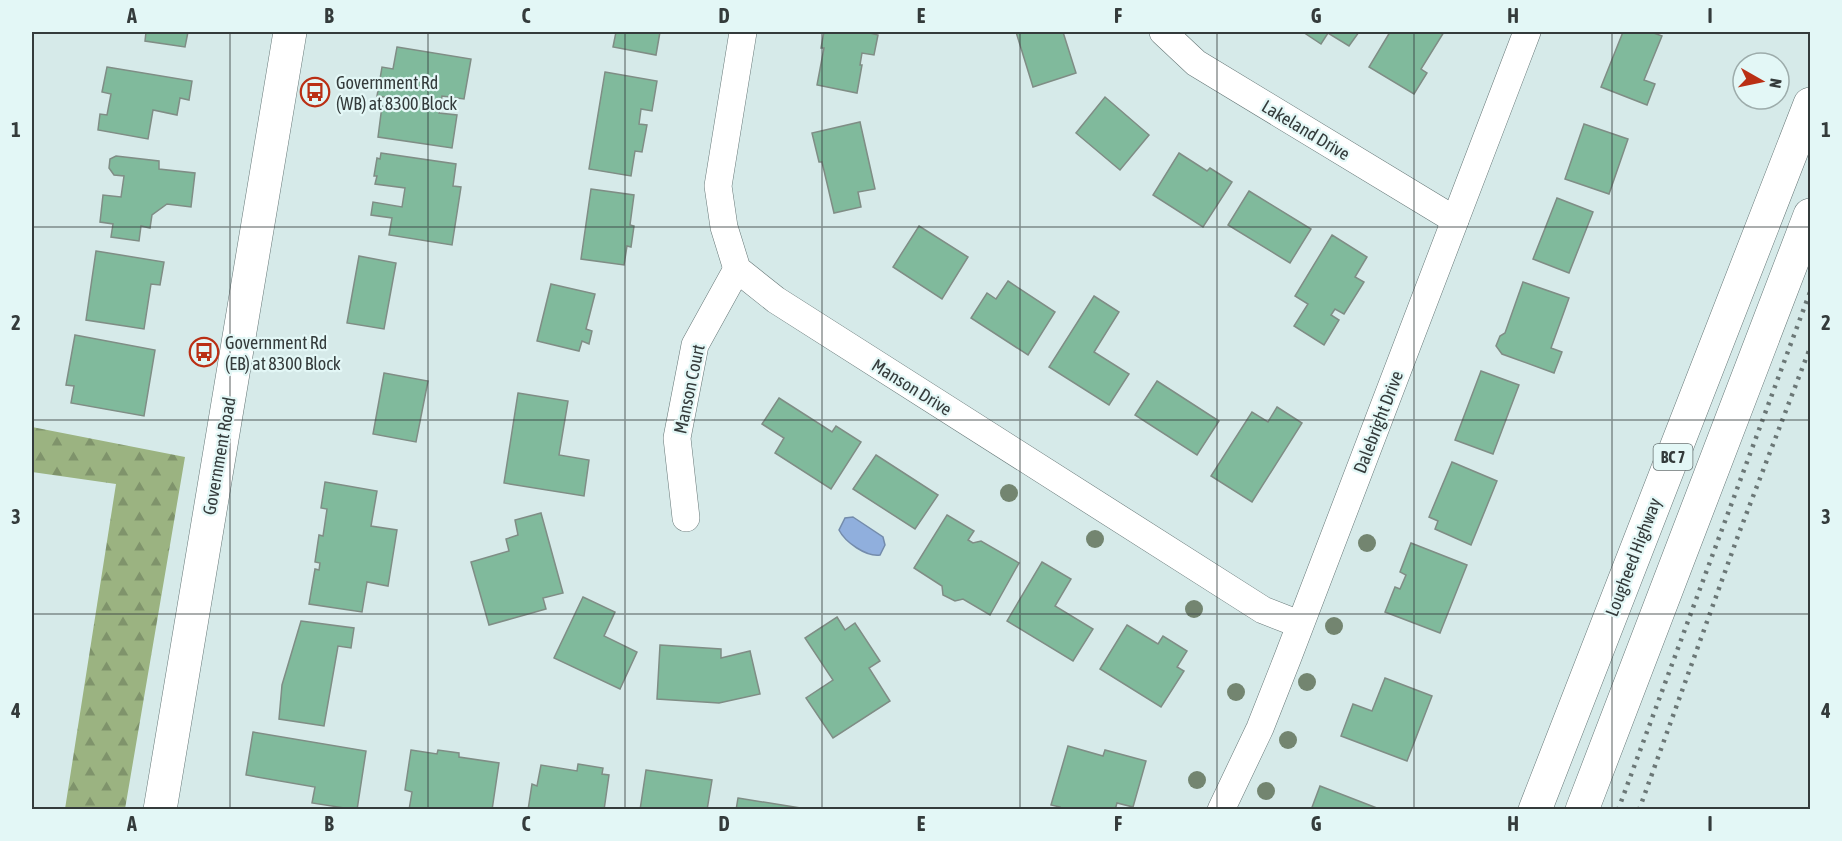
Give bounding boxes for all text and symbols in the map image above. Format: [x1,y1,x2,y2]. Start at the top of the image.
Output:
text: A [126,4,137,27]
text: B [324,4,334,27]
text: C [522,4,531,27]
text: D [718,4,730,27]
text: E [917,4,926,27]
text: F [1114,4,1122,27]
text: G [1311,4,1322,27]
text: H [1507,4,1519,27]
text: I [1707,4,1713,27]
north arrow [1731,51,1791,111]
place label: Government Rd (WB) at 8300 Block [336,72,457,114]
bus stop icon: Government Rd (WB) at 8300 Block [299,76,331,108]
text: N [1766,77,1785,89]
street label: Lakeland Drive [1258,96,1354,164]
text: 1 [11,118,21,141]
text: 1 [1821,118,1831,141]
text: 2 [11,311,21,334]
text: 2 [1821,311,1831,334]
place label: Government Rd (EB) at 8300 Block [225,332,341,374]
bus stop icon: Government Rd (EB) at 8300 Block [188,336,220,368]
street label: Manson Court [669,342,709,436]
street label: Manson Drive [868,354,956,420]
street label: Dalebright Drive [1349,368,1407,476]
street label: Government Road [198,396,240,516]
road number: BC 7 [1654,444,1692,470]
street label: Lougheed Highway [1601,495,1665,619]
text: 3 [11,505,21,528]
text: 3 [1821,505,1831,528]
text: 4 [10,699,21,722]
text: 4 [1820,699,1831,722]
text: A [126,812,137,835]
text: B [324,812,334,835]
text: C [522,812,531,835]
text: D [718,812,730,835]
text: E [917,812,926,835]
text: F [1114,812,1122,835]
text: G [1311,812,1322,835]
text: H [1507,812,1519,835]
text: I [1707,812,1713,835]

